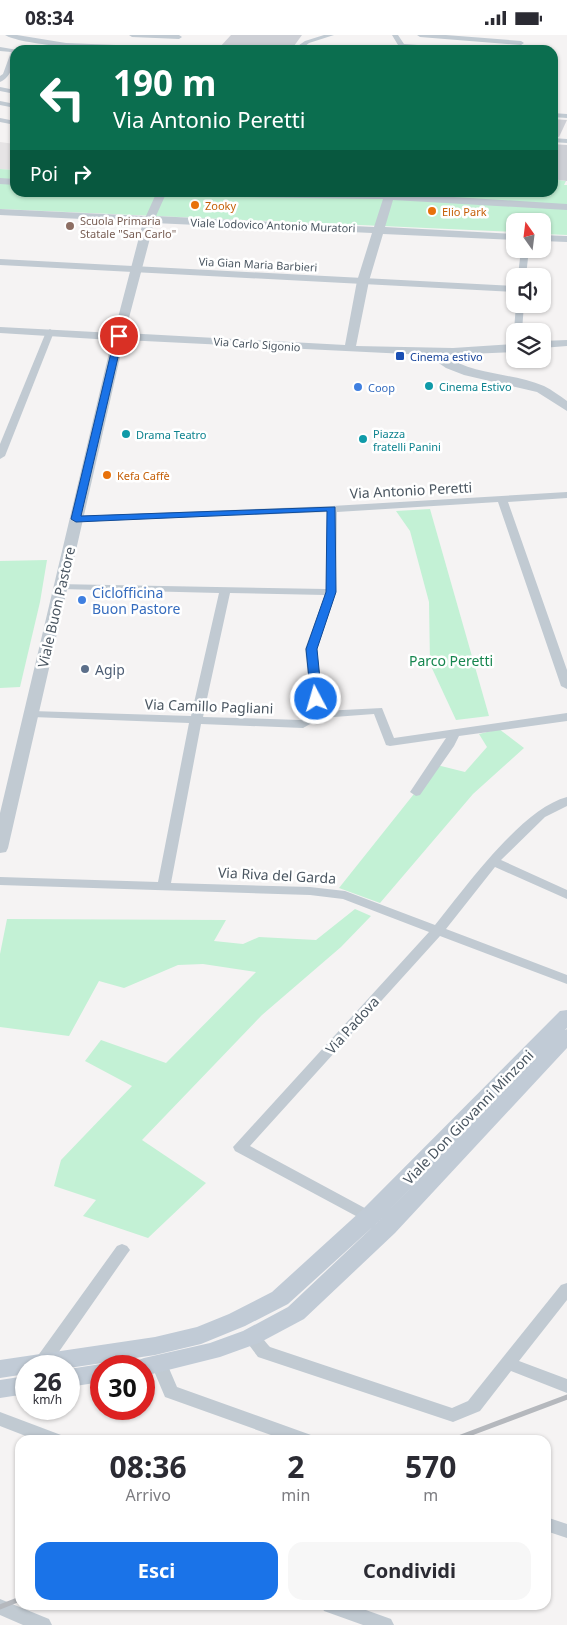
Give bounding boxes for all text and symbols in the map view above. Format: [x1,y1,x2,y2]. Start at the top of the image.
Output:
text: 08:34 [25,5,74,31]
text: 190 m [113,59,216,106]
icon: left [30,65,95,130]
text: Via Antonio Peretti [113,104,305,134]
icon: right [68,160,96,188]
text: Poi [30,161,58,187]
place label: Zooky [205,198,236,213]
marker: Zooky [189,199,201,211]
place label: Elio Park [442,204,487,219]
marker: Elio Park [426,205,438,217]
place label: Scuola Primaria Statale "San Carlo" [80,213,176,241]
north arrow [506,213,551,257]
map controls [506,213,551,368]
street label: Viale Lodovico Antonio Muratori [190,215,356,235]
marker: Scuola Primaria Statale "San Carlo" [64,220,76,232]
street label: Via Gian Maria Barbieri [198,253,318,275]
button: sound [506,268,551,313]
pin [98,315,140,357]
icon: arrive [105,322,133,350]
button: layers [506,323,551,368]
street label: Via Carlo Sigonio [213,333,301,355]
place label: Cinema estivo [410,349,483,364]
marker: Cinema estivo [394,350,406,362]
place label: Cinema Estivo [439,379,512,394]
place label: Coop [368,380,395,395]
marker: Cinema Estivo [423,380,435,392]
marker: Coop [352,381,364,393]
place label: Piazza fratelli Panini [373,426,441,454]
place label: Drama Teatro [136,427,207,442]
marker: Drama Teatro [120,428,132,440]
marker: Piazza fratelli Panini [357,433,369,445]
place label: Kefa Caffè [117,468,170,483]
marker: Kefa Caffè [101,469,113,481]
street label: Via Antonio Peretti [349,477,473,503]
street label: Viale Buon Pastore [33,545,79,669]
place label: Ciclofficina Buon Pastore [92,583,181,618]
marker: Ciclofficina Buon Pastore [76,594,88,606]
park label: Parco Peretti [409,651,493,670]
place label: Agip [95,660,125,679]
marker: Agip [79,663,91,675]
position arrow [289,672,341,724]
street label: Via Camillo Pagliani [144,694,274,718]
street label: Via Riva del Garda [217,862,337,888]
street label: Via Padova [321,992,383,1058]
street label: Viale Don Giovanni Minzoni [399,1046,537,1188]
speed limit sign: 30 [90,1355,155,1420]
text: 26 [33,1364,62,1398]
text: km/h [33,1391,62,1408]
text: 08:36 [110,1446,187,1487]
text: 2 [287,1446,304,1487]
text: 570 [405,1446,456,1487]
text: Arrivo [125,1484,171,1506]
text: min [281,1484,310,1506]
text: m [423,1484,438,1506]
button: Esci [35,1542,278,1600]
button: Condividi [288,1542,531,1600]

